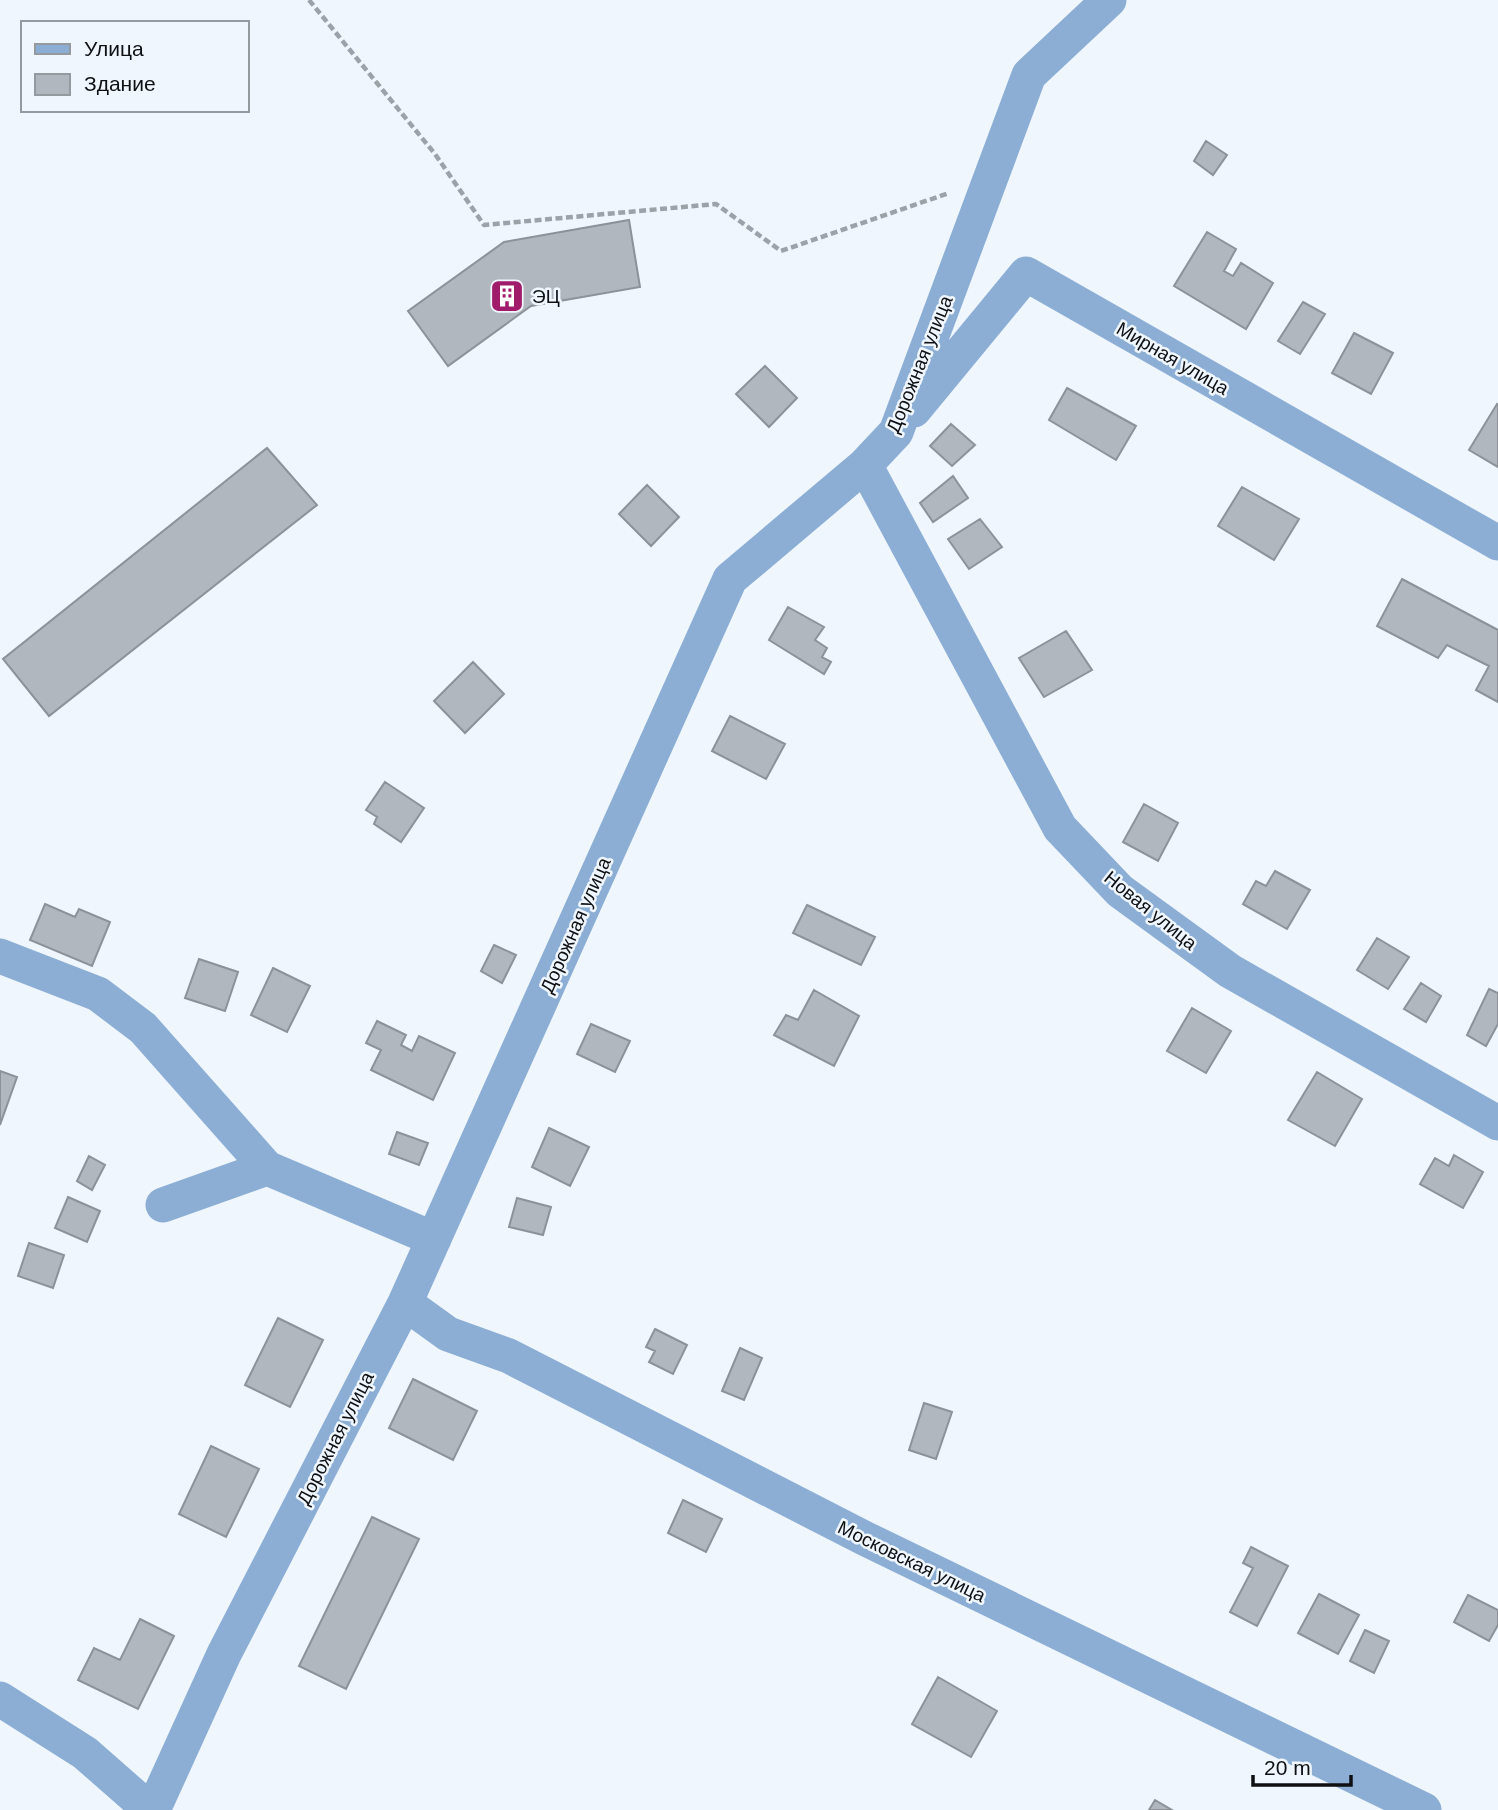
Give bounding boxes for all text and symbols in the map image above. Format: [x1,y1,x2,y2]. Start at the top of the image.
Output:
legend [21,21,248,112]
text: Улица [84,37,144,60]
text: Здание [84,72,156,95]
building icon: ЭЦ [488,277,526,315]
place label: ЭЦ [532,286,560,307]
street label: Дорожная улица [882,292,957,436]
street label: Мирная улица [1113,318,1233,399]
street label: Дорожная улица [536,854,615,996]
street label: Новая улица [1100,867,1201,954]
street label: Дорожная улица [293,1368,378,1508]
street label: Московская улица [835,1517,989,1607]
scale bar [1253,1744,1351,1788]
text: 20 m [1264,1756,1311,1779]

